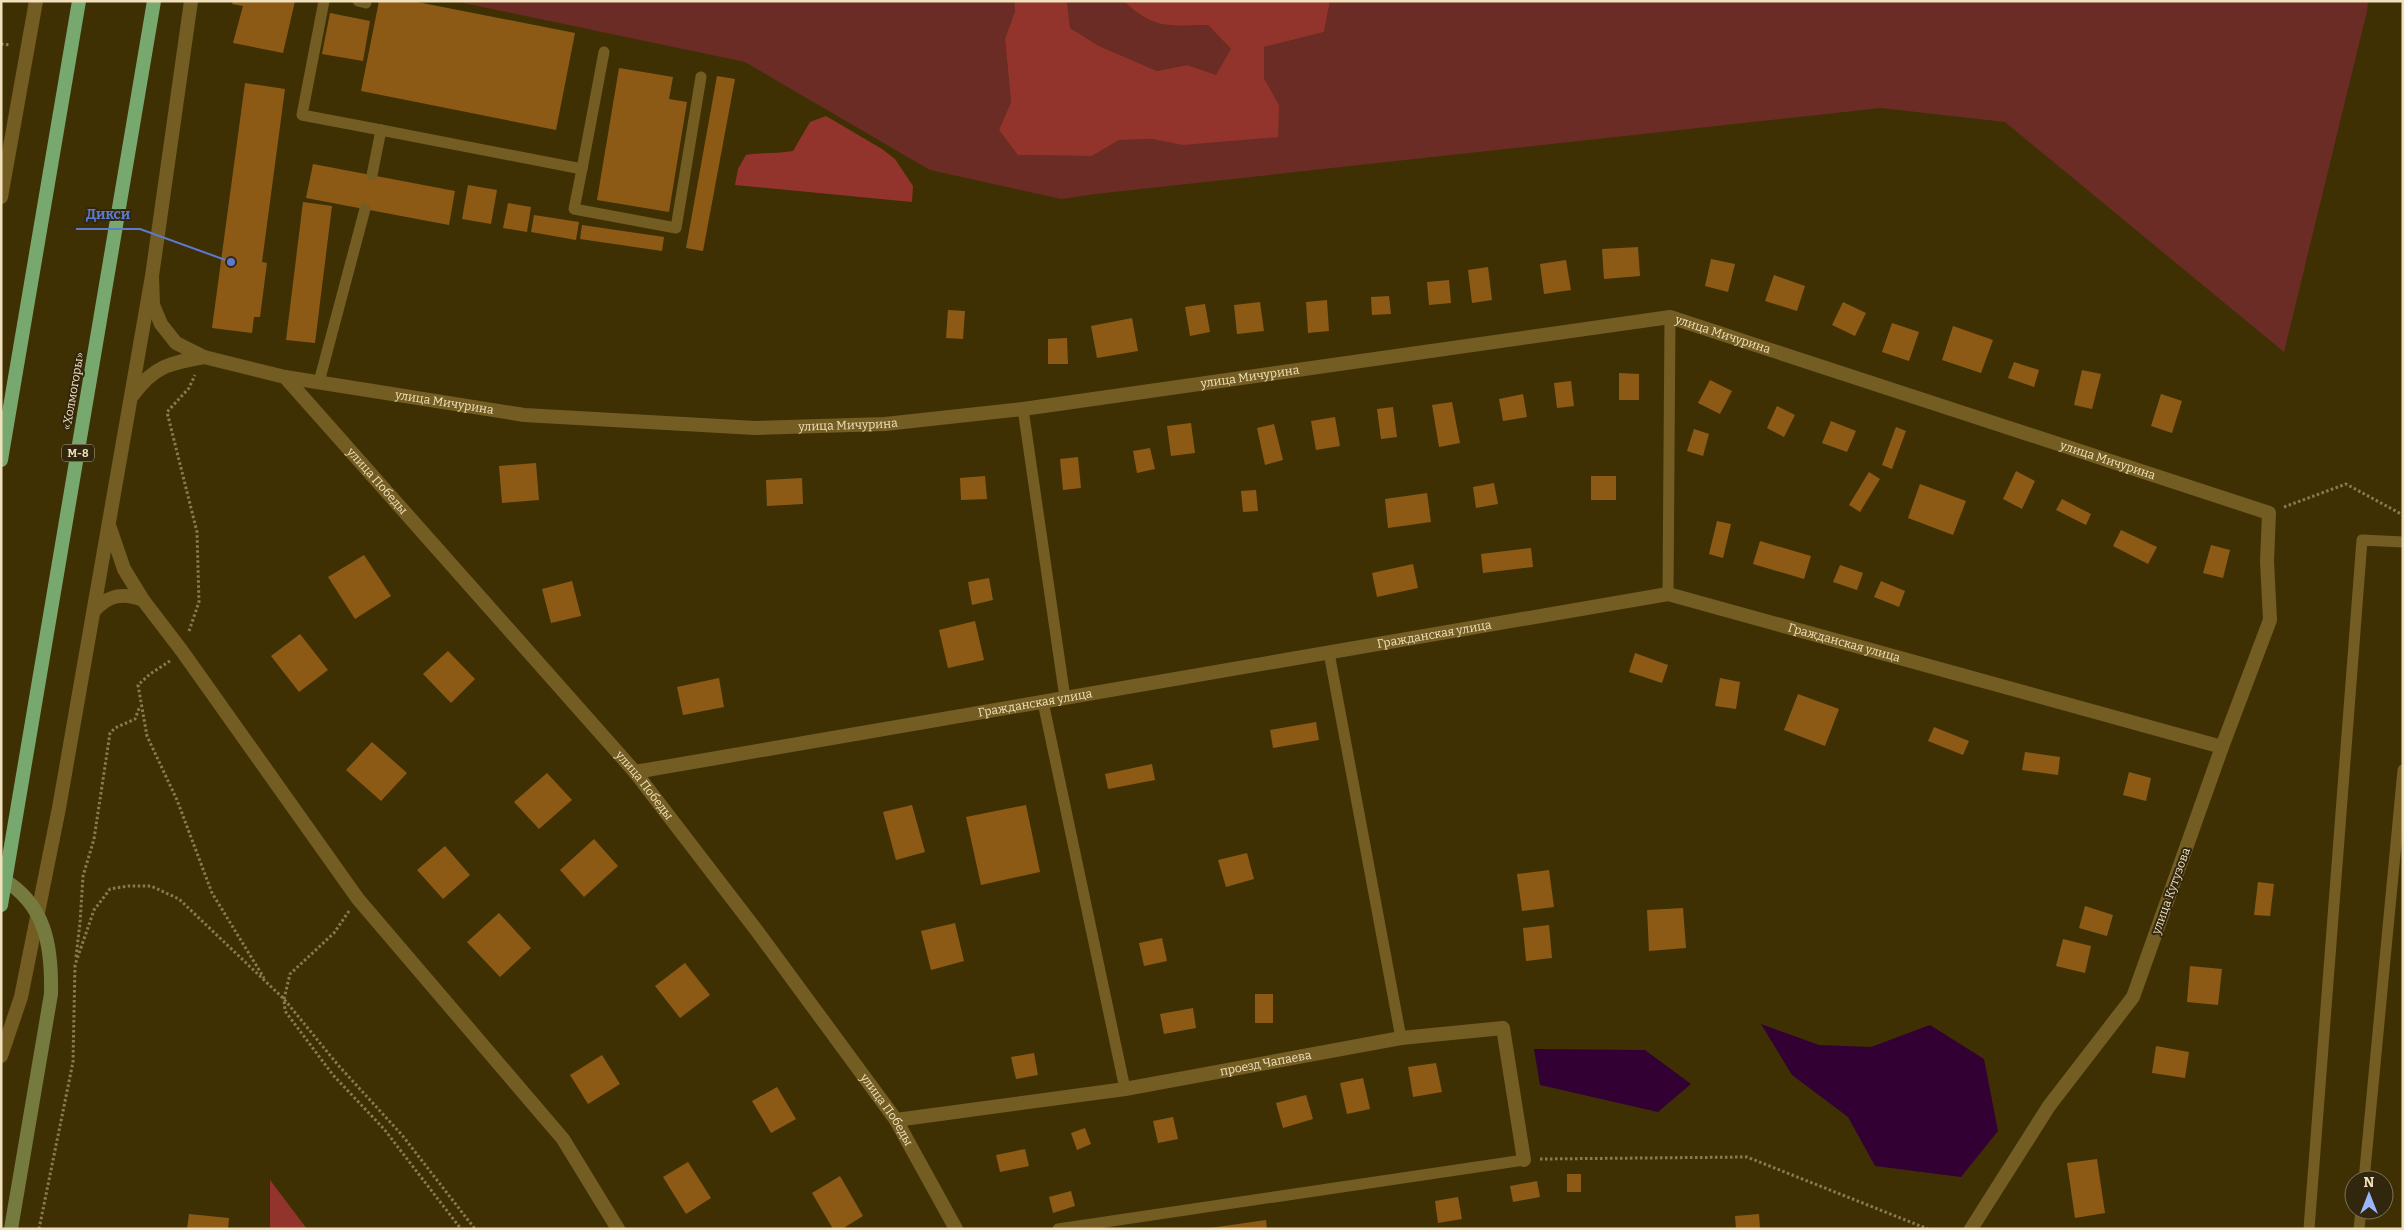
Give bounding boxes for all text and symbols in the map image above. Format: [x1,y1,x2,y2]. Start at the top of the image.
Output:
callout: Дикси [76,200,140,229]
text: Дикси [86,206,131,223]
street label: улица Мичурина [1673,312,1773,357]
street label: «Холмогоры» [59,351,87,431]
street label: улица Мичурина [1199,363,1301,391]
street label: улица Мичурина [393,387,495,417]
street label: улица Мичурина [797,416,899,434]
street label: улица Мичурина [2057,438,2158,483]
road number: М-8 [62,444,94,462]
street label: улица Победы [343,444,411,517]
street label: Гражданская улица [1376,617,1493,651]
street label: Гражданская улица [1786,620,1902,665]
street label: Гражданская улица [977,686,1094,720]
street label: улица Победы [612,747,676,823]
street label: улица Кутузова [2149,846,2193,937]
street label: проезд Чапаева [1219,1048,1313,1078]
street label: улица Победы [857,1070,916,1149]
north arrow [2344,1170,2394,1220]
text: N [2364,1174,2375,1191]

